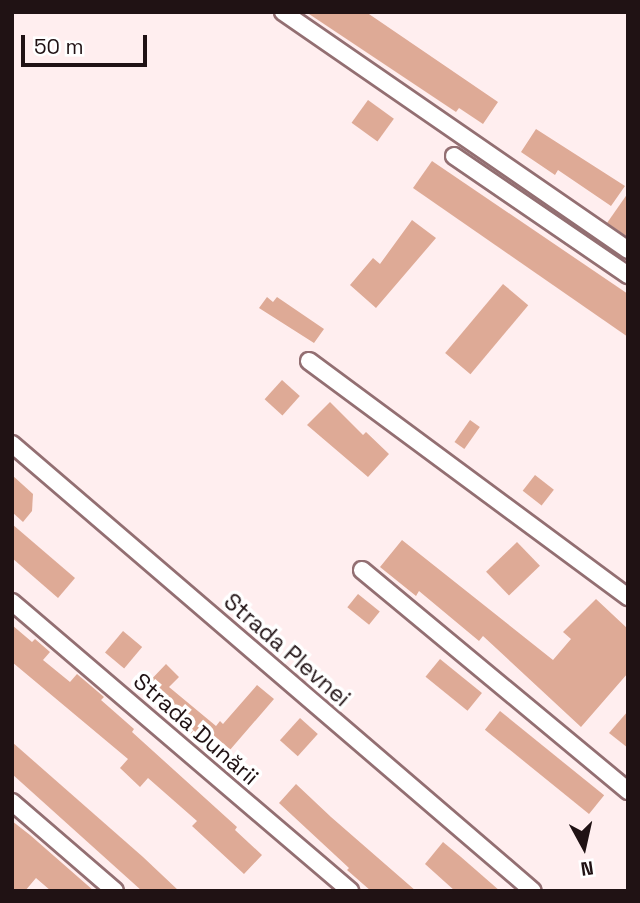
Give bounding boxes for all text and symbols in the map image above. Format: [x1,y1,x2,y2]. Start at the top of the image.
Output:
scale bar [24,21,150,65]
text: 50 m [34,33,84,60]
street label: Strada Plevnei [218,588,356,712]
street label: Strada Dunării [128,667,264,791]
north arrow [549,812,619,882]
text: N [579,855,595,882]

